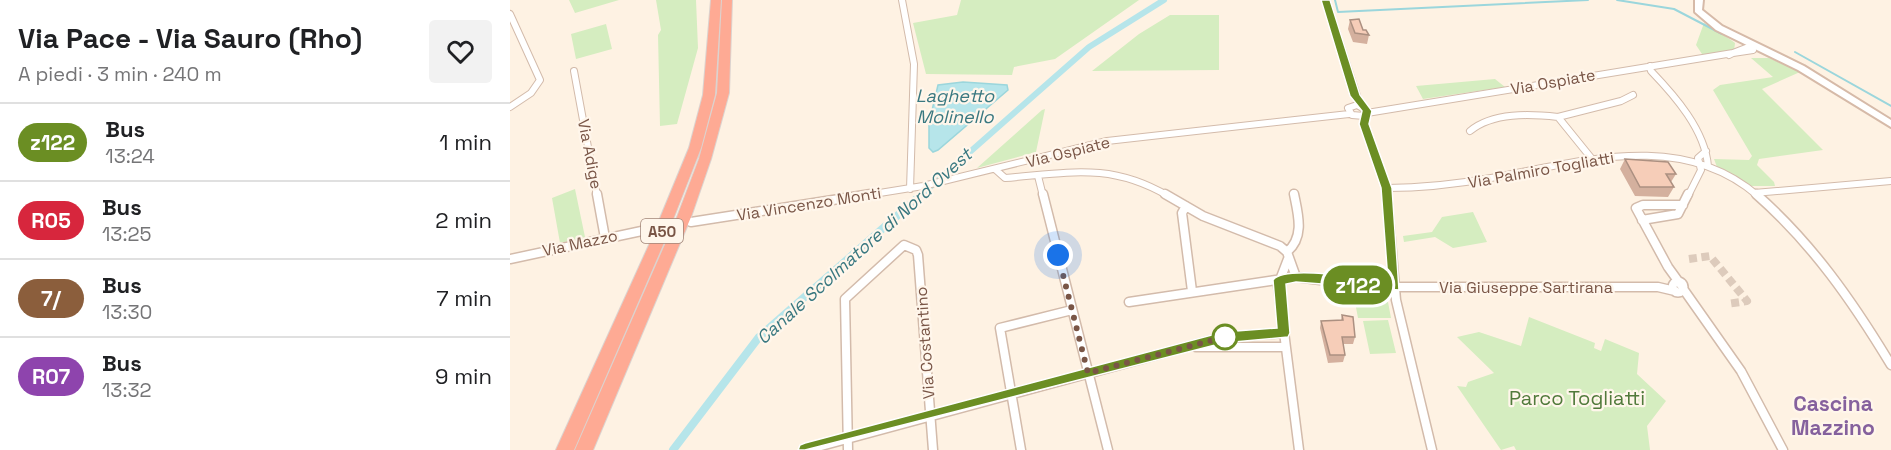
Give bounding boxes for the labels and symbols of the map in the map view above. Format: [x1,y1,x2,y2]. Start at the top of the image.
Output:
street label: Via Ospiate [1509,64,1597,100]
water label: Laghetto Molinello [916,84,995,128]
street label: Via Adige [573,117,607,191]
street label: Via Ospiate [1024,131,1112,173]
water label: Canale Scolmatore di Nord Ovest [751,142,978,349]
street label: Via Palmiro Togliatti [1466,147,1616,193]
street label: Via Vincenzo Monti [735,182,883,226]
road number: A50 [641,219,683,243]
street label: Via Mazzo [540,225,620,261]
your location [1043,240,1073,270]
line badge: z122 [1316,266,1400,304]
street label: Via Giuseppe Sartirana [1439,277,1613,298]
street label: Via Costantino [911,286,939,400]
unlabelled marker [1212,324,1238,350]
park label: Parco Togliatti [1509,385,1645,411]
district label: Cascina Mazzino [1791,390,1875,441]

